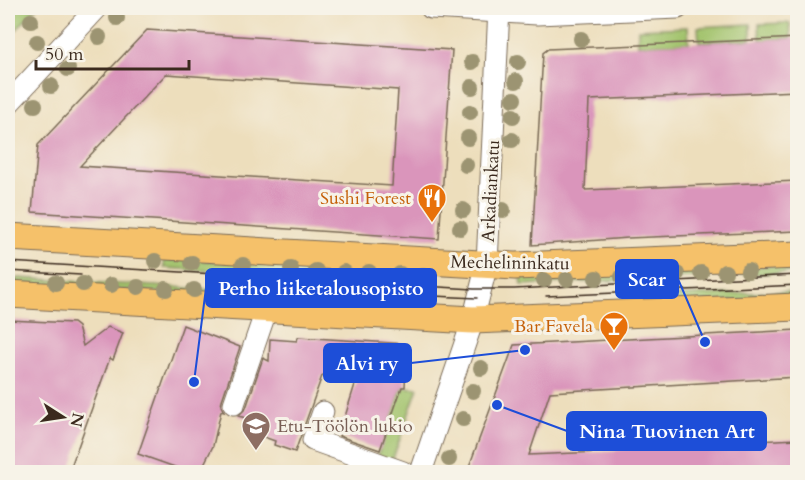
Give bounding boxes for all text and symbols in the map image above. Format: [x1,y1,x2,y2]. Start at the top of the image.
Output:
scale bar [36,33,189,71]
text: 50 m [45,42,84,67]
street label: Arkadiankatu [476,139,506,243]
restaurant icon: Sushi Forest [416,182,448,224]
place label: Sushi Forest [320,186,411,211]
street label: Mechelininkatu [450,249,570,277]
callout: Scar [616,260,678,298]
text: Scar [628,266,667,293]
callout: Perho liiketalousopisto [206,269,436,307]
text: Perho liiketalousopisto [218,275,424,302]
bar icon: Bar Favela [598,310,630,352]
place label: Bar Favela [514,314,593,339]
callout: Alvi ry [324,344,411,382]
text: Alvi ry [335,350,399,377]
north arrow [33,387,93,447]
school or university icon: Etu-Töölön lukio [240,410,272,452]
text: N [64,411,89,429]
callout: Nina Tuovinen Art [567,412,766,450]
place label: Etu-Töölön lukio [277,414,413,439]
text: Nina Tuovinen Art [579,418,755,445]

